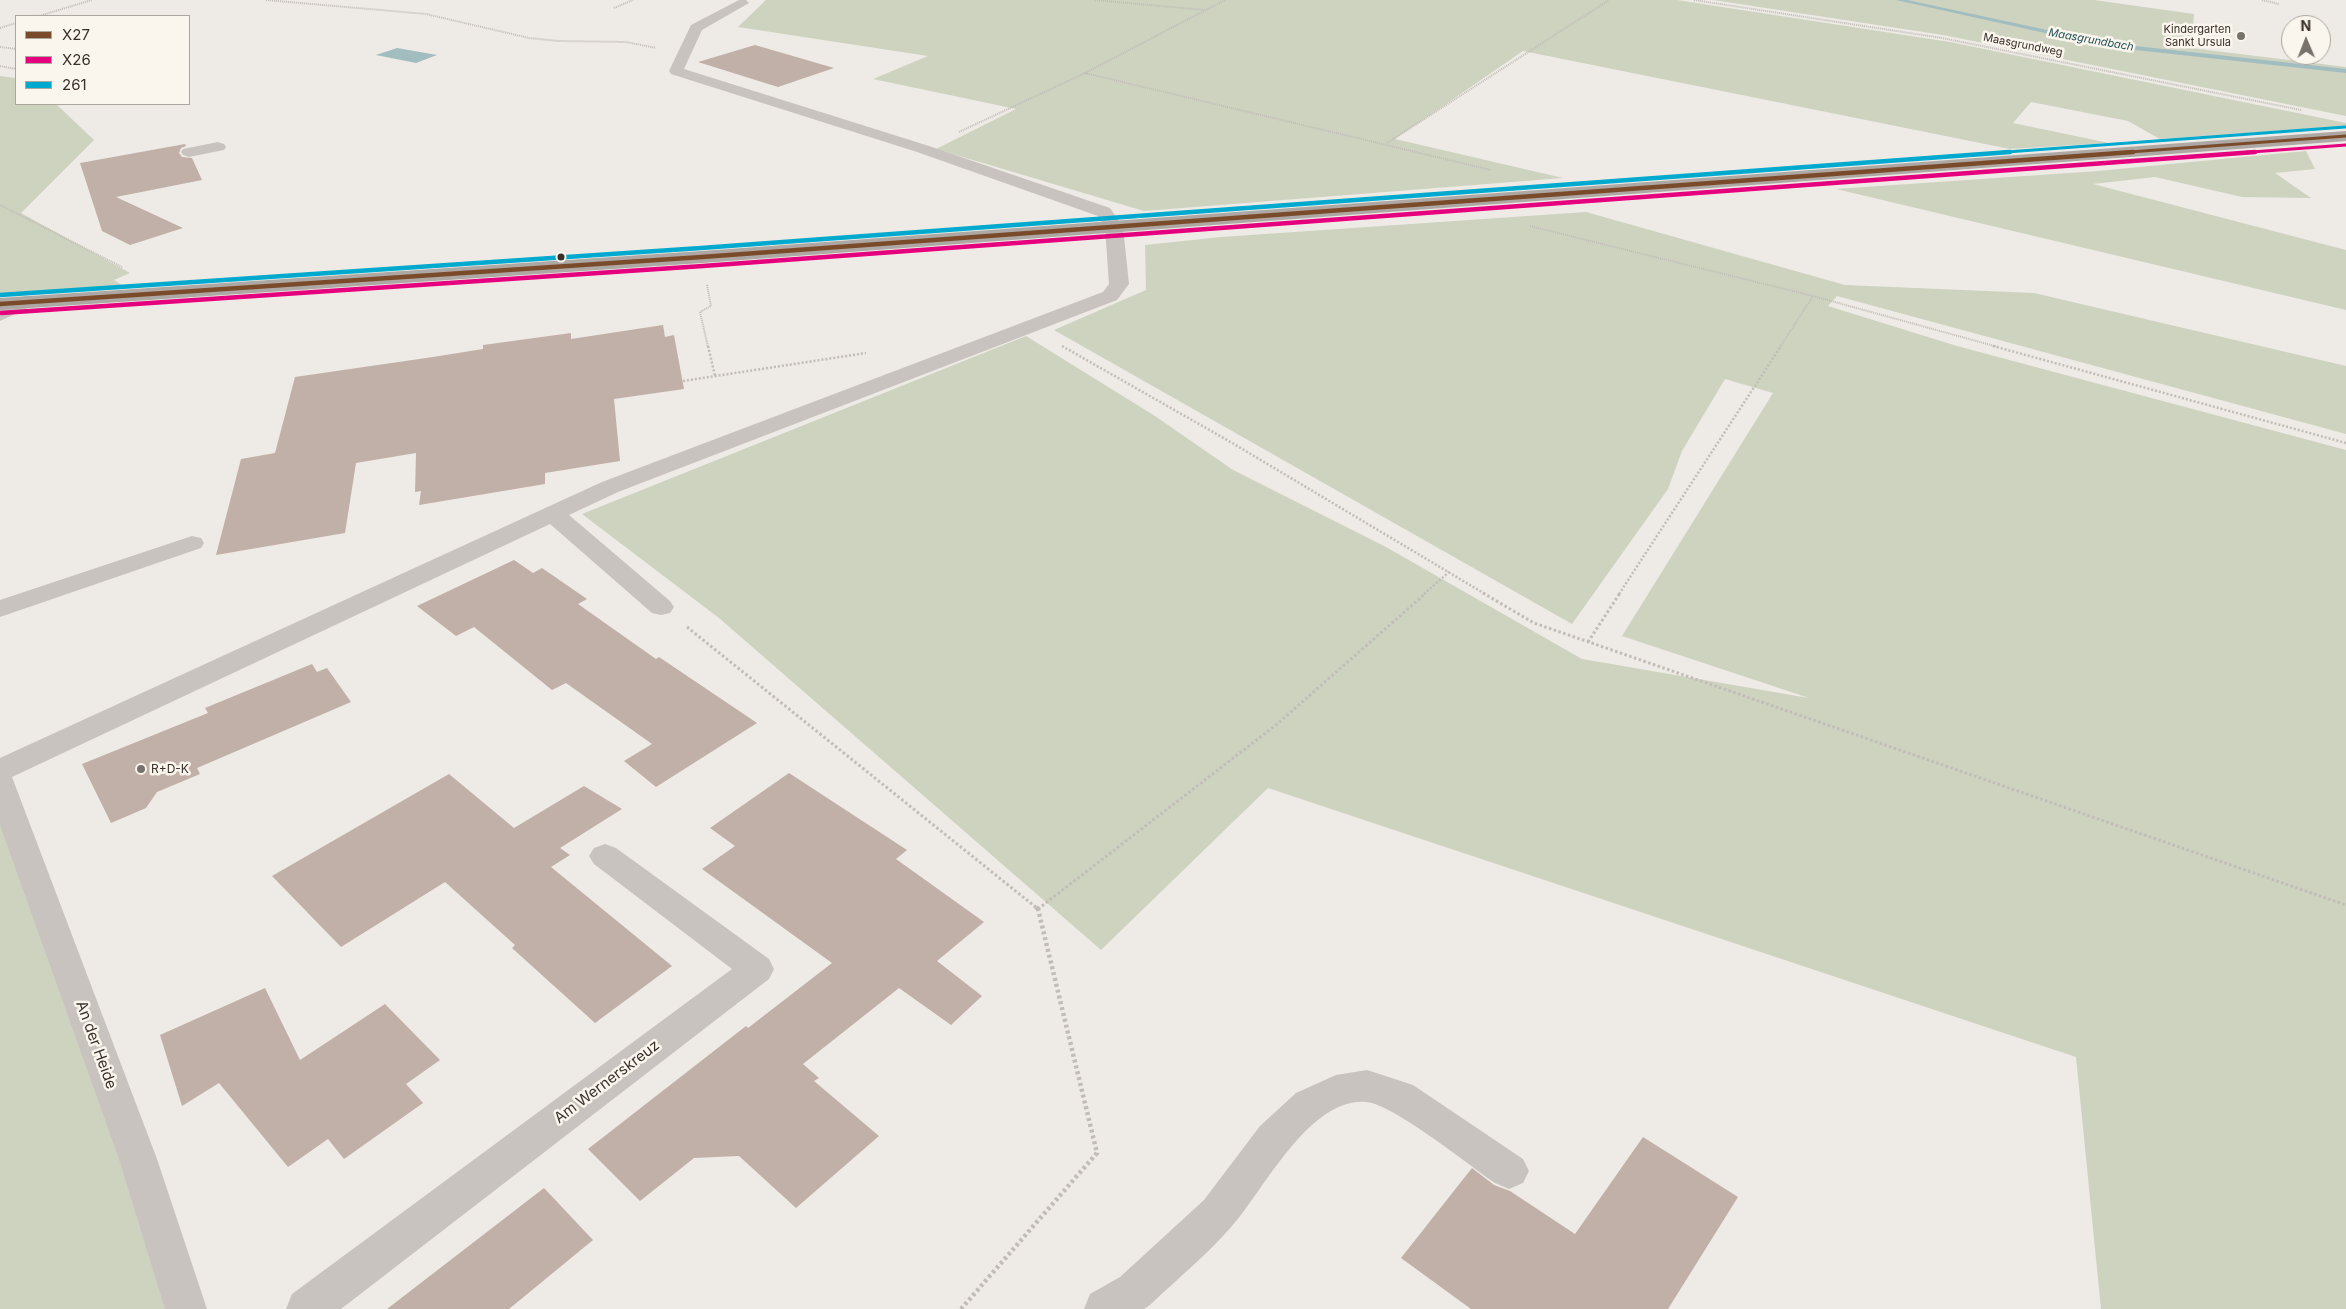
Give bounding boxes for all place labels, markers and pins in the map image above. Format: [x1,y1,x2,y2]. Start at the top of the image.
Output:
place label: Kindergarten Sankt Ursula [2164,23,2231,49]
marker: Kindergarten Sankt Ursula [2235,30,2247,42]
unlabelled marker [556,252,566,262]
place label: R+D-K [151,762,189,776]
marker: R+D-K [135,763,147,775]

